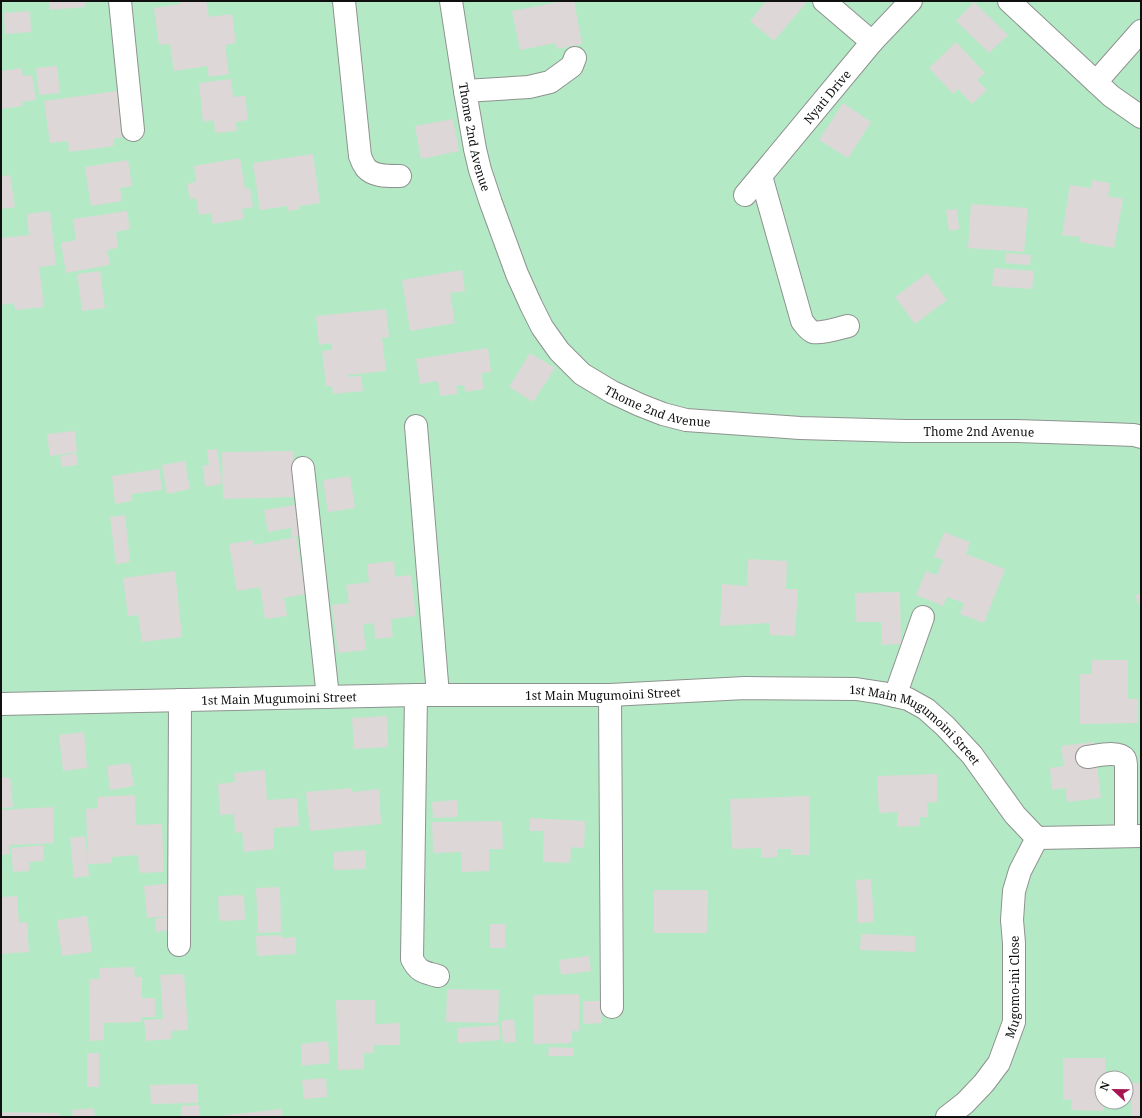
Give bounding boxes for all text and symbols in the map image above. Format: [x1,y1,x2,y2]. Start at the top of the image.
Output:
street label: Nyati Drive [799,66,854,127]
street label: Thome 2nd Avenue [455,81,495,193]
street label: Thome 2nd Avenue [602,381,711,430]
street label: Thome 2nd Avenue [924,422,1035,440]
street label: 1st Main Mugumoini Street [849,680,985,768]
street label: 1st Main Mugumoini Street [525,683,681,704]
street label: 1st Main Mugumoini Street [201,688,357,708]
street label: Mugomo-ini Close [1000,935,1023,1040]
north arrow [1094,1070,1134,1110]
text: N [1096,1079,1113,1093]

